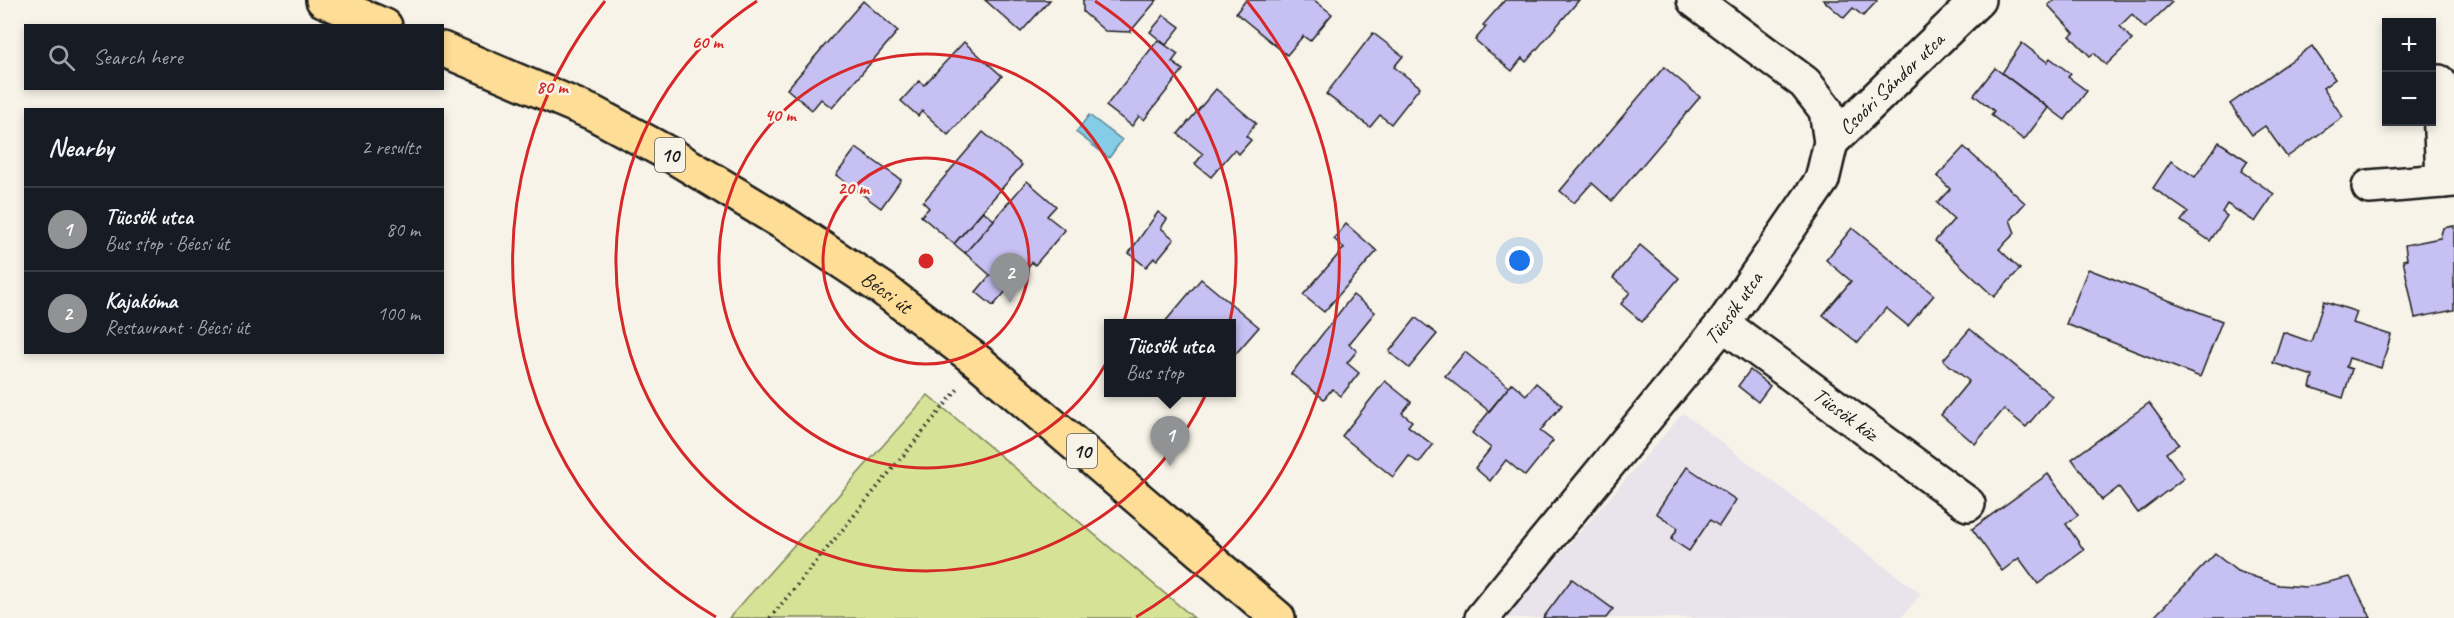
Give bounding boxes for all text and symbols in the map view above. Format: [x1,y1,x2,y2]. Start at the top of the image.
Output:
map controls [2382,18,2436,126]
button: + [2382,18,2436,72]
search box [24,24,444,90]
street label: Csoóri Sándor utca [1833,25,1951,140]
text: 60 m [691,31,724,53]
icon: search [45,41,78,74]
text: Search here [93,43,183,71]
button: − [2382,72,2436,126]
text: 80 m [537,76,569,98]
text: 40 m [765,104,797,126]
text: Nearby [48,131,113,164]
text: 2 results [361,135,420,160]
road number: 10 [655,138,685,172]
text: 20 m [838,177,870,199]
text: Tücsök utca [105,203,193,231]
text: 1 [63,217,72,242]
text: 80 m [386,217,420,242]
text: Bus stop · Bécsi út [105,231,229,256]
your location [1505,246,1534,275]
centre of rings [916,251,936,271]
pin: 2 [990,254,1030,303]
street label: Bécsi út [856,265,918,320]
street label: Tücsök utca [1699,266,1769,350]
text: Kajakóma [105,287,177,315]
text: 2 [63,301,72,326]
text: 100 m [377,301,420,326]
text: Restaurant · Bécsi út [105,315,249,340]
popup [1104,319,1236,397]
text: Tücsök utca [1126,332,1214,360]
text: Bus stop [1126,360,1183,385]
street label: Tücsök köz [1808,382,1885,448]
pin: 1 [1150,416,1190,466]
road number: 10 [1067,434,1097,468]

